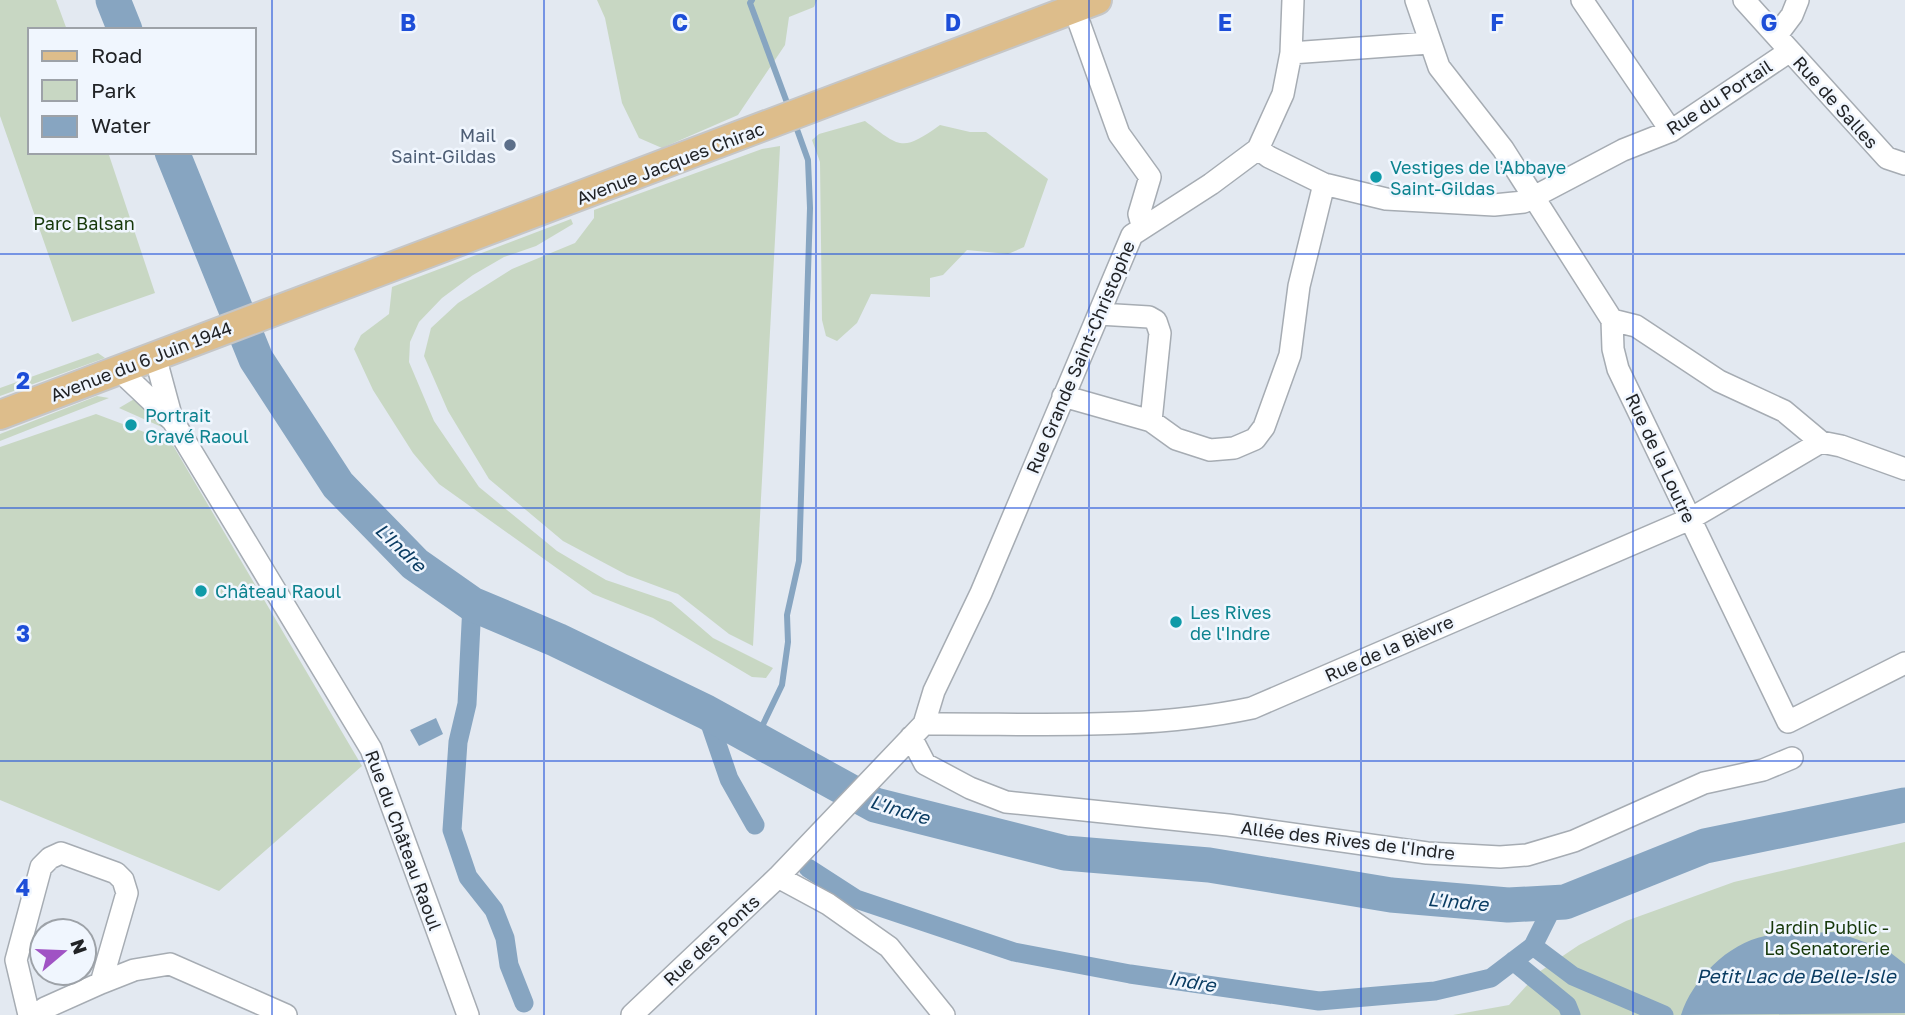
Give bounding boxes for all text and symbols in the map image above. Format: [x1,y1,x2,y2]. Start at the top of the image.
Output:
text: B [400,8,416,36]
text: C [672,8,688,36]
text: D [945,8,961,36]
text: E [1218,8,1232,36]
text: F [1490,8,1504,36]
text: G [1761,8,1777,36]
legend [28,28,256,154]
text: Road [91,42,142,68]
street label: Rue de Salles [1789,51,1883,153]
street label: Rue du Portail [1662,54,1776,139]
text: Park [91,77,137,103]
text: Water [91,112,151,138]
street label: Avenue Jacques Chirac [573,117,767,209]
place label: Mail Saint-Gildas [391,124,496,167]
marker: Mail Saint-Gildas [502,137,518,153]
place label: Vestiges de l'Abbaye Saint-Gildas [1390,156,1566,199]
marker: Vestiges de l'Abbaye Saint-Gildas [1368,169,1384,185]
park label: Parc Balsan [33,212,135,234]
street label: Rue Grande Saint-Christophe [1021,237,1139,477]
street label: Avenue du 6 Juin 1944 [47,316,235,406]
text: 2 [16,366,30,394]
street label: Rue de la Loutre [1621,390,1701,526]
place label: Portrait Gravé Raoul [145,404,249,447]
marker: Portrait Gravé Raoul [123,417,139,433]
water label: L'Indre [371,518,432,577]
place label: Château Raoul [215,580,341,602]
marker: Château Raoul [193,583,209,599]
place label: Les Rives de l'Indre [1190,601,1271,644]
street label: Rue de la Bièvre [1321,610,1457,686]
marker: Les Rives de l'Indre [1168,614,1184,630]
text: 3 [16,619,30,647]
street label: Rue du Château Raoul [361,747,447,933]
water label: L'Indre [868,789,934,829]
street label: Allée des Rives de l'Indre [1240,816,1456,864]
text: 4 [16,873,30,901]
water label: L'Indre [1427,887,1491,915]
street label: Rue des Ponts [658,890,764,990]
park label: Jardin Public - La Senatorerie [1764,916,1890,959]
north arrow [28,917,98,987]
text: N [66,936,93,957]
water label: Petit Lac de Belle-Isle [1696,964,1898,987]
water label: Indre [1167,966,1219,996]

